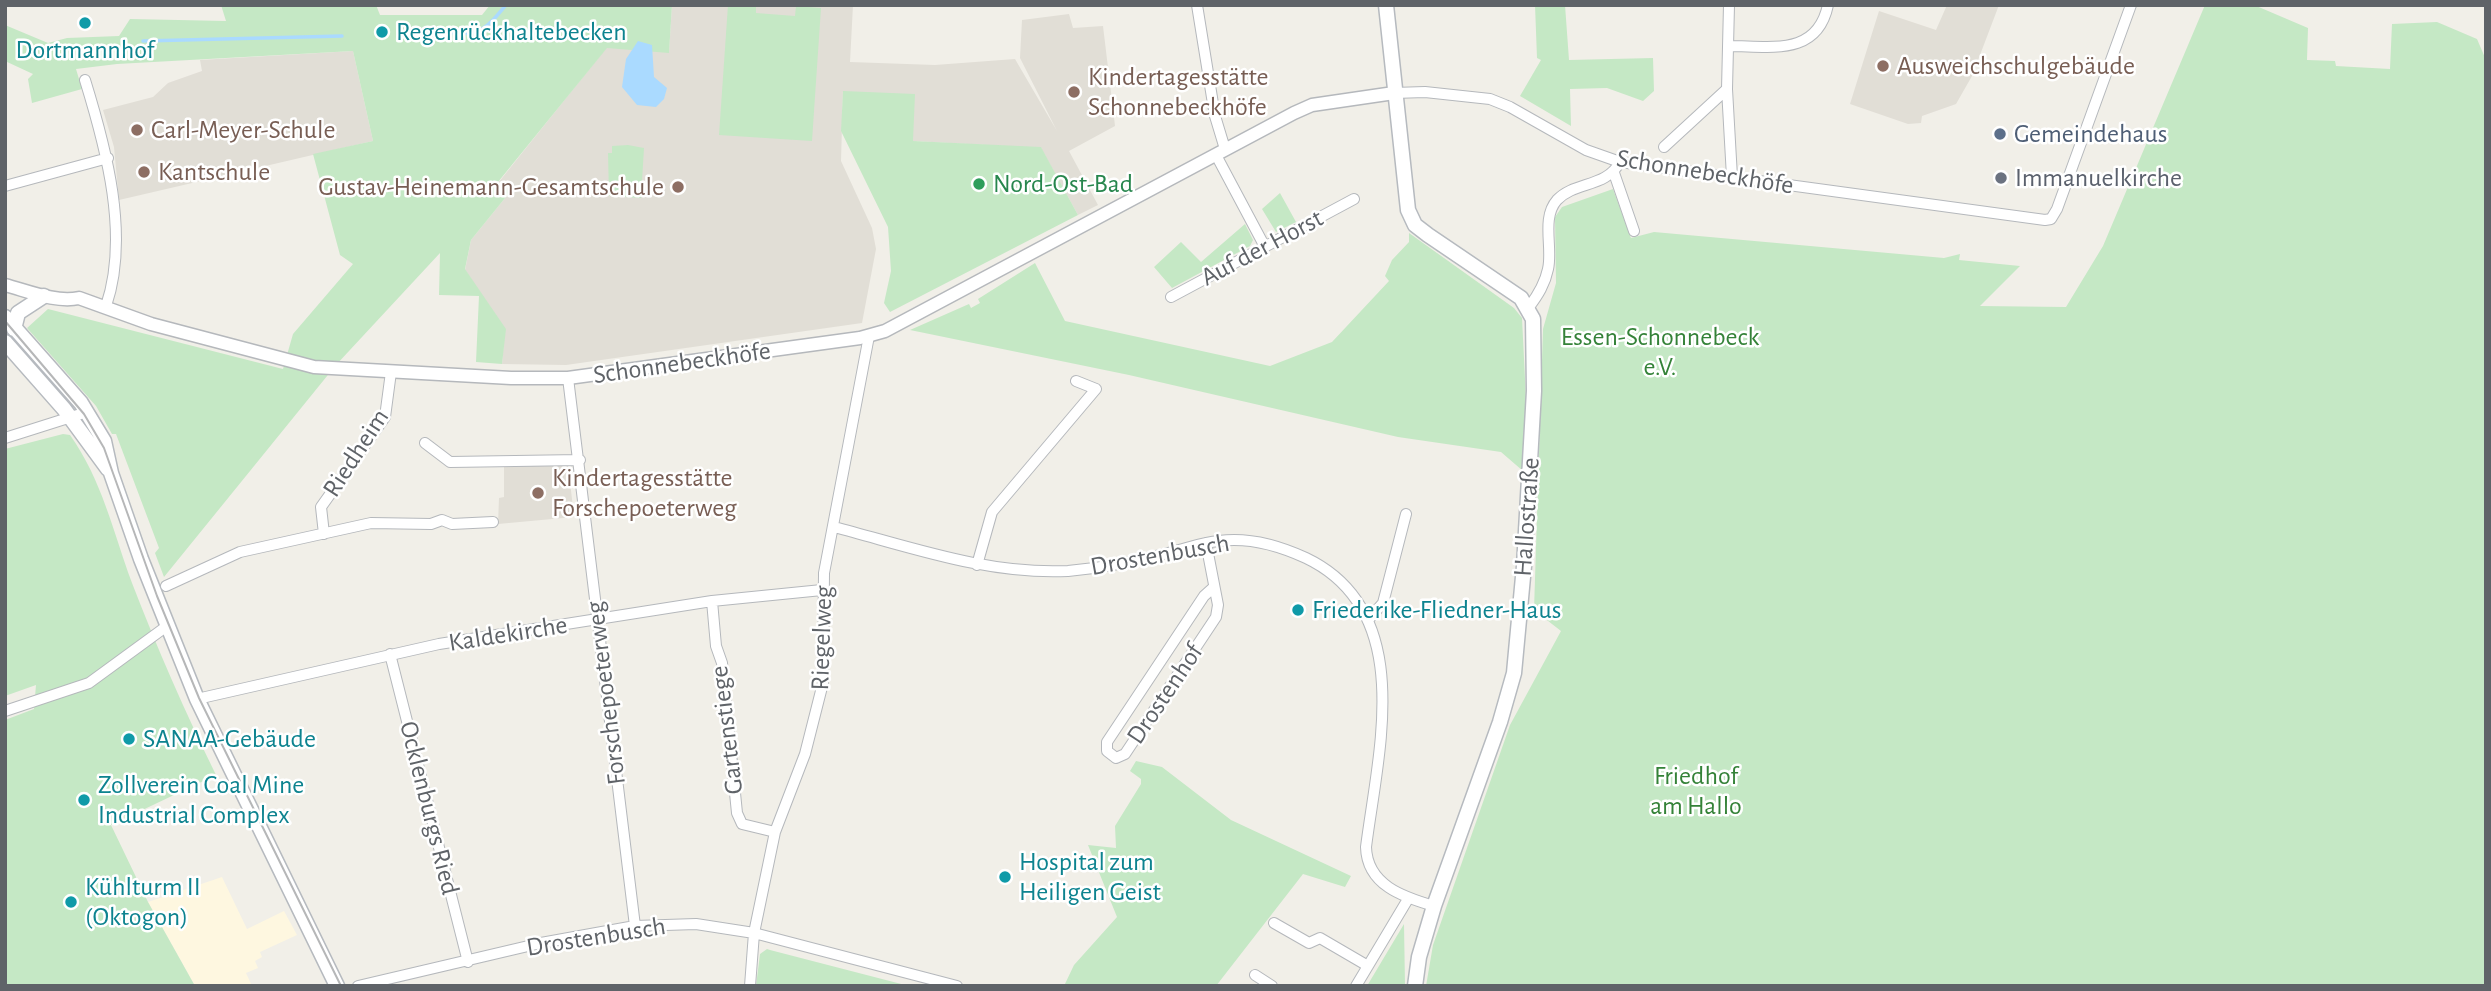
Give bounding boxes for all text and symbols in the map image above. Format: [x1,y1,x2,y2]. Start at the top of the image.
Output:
marker: Dortmannhof [77,15,93,31]
place label: Regenrückhaltebecken [396,16,627,48]
marker: Regenrückhaltebecken [374,24,390,40]
place label: Dortmannhof [16,34,154,66]
place label: Ausweichschulgebäude [1897,50,2135,82]
marker: Ausweichschulgebäude [1875,58,1891,74]
place label: Kindertagesstätte Schonnebeckhöfe [1088,61,1268,122]
marker: Kindertagesstätte Schonnebeckhöfe [1066,84,1082,100]
place label: Carl-Meyer-Schule [151,114,335,146]
place label: Gemeindehaus [2014,118,2167,150]
marker: Carl-Meyer-Schule [129,122,145,138]
marker: Gemeindehaus [1992,126,2008,142]
street label: Schonnebeckhöfe [1614,143,1796,201]
place label: Kantschule [158,156,270,188]
place label: Immanuelkirche [2015,162,2182,194]
marker: Kantschule [136,164,152,180]
place label: Nord-Ost-Bad [993,168,1133,200]
marker: Immanuelkirche [1993,170,2009,186]
place label: Gustav-Heinemann-Gesamtschule [318,171,664,203]
marker: Nord-Ost-Bad [971,176,987,192]
marker: Gustav-Heinemann-Gesamtschule [670,179,686,195]
street label: Auf der Horst [1196,203,1328,293]
park label: Essen-Schonnebeck e.V. [1561,321,1759,382]
street label: Schonnebeckhöfe [591,335,773,391]
street label: Riedheim [316,403,396,503]
street label: Hallostraße [1507,456,1547,578]
place label: Kindertagesstätte Forschepoeterweg [552,462,737,524]
marker: Kindertagesstätte Forschepoeterweg [530,485,546,501]
street label: Drostenbusch [1088,527,1232,583]
street label: Riegelweg [805,585,839,691]
place label: Friederike-Fliedner-Haus [1312,594,1561,626]
street label: Forschepoeterweg [579,600,633,786]
marker: Friederike-Fliedner-Haus [1290,602,1306,618]
street label: Kaldekirche [446,609,570,659]
street label: Drostenhof [1120,638,1210,750]
street label: Gartenstiege [704,664,750,796]
street label: Ocklenburgs Ried [392,718,466,898]
place label: SANAA-Gebäude [143,723,316,755]
marker: SANAA-Gebäude [121,731,137,747]
park label: Friedhof am Hallo [1650,760,1742,822]
place label: Zollverein Coal Mine Industrial Complex [98,769,304,830]
marker: Zollverein Coal Mine Industrial Complex [76,792,92,808]
place label: Hospital zum Heiligen Geist [1019,846,1161,908]
marker: Hospital zum Heiligen Geist [997,869,1013,885]
place label: Kühlturm II (Oktogon) [85,871,201,932]
marker: Kühlturm II (Oktogon) [63,894,79,910]
street label: Drostenbusch [524,911,668,963]

